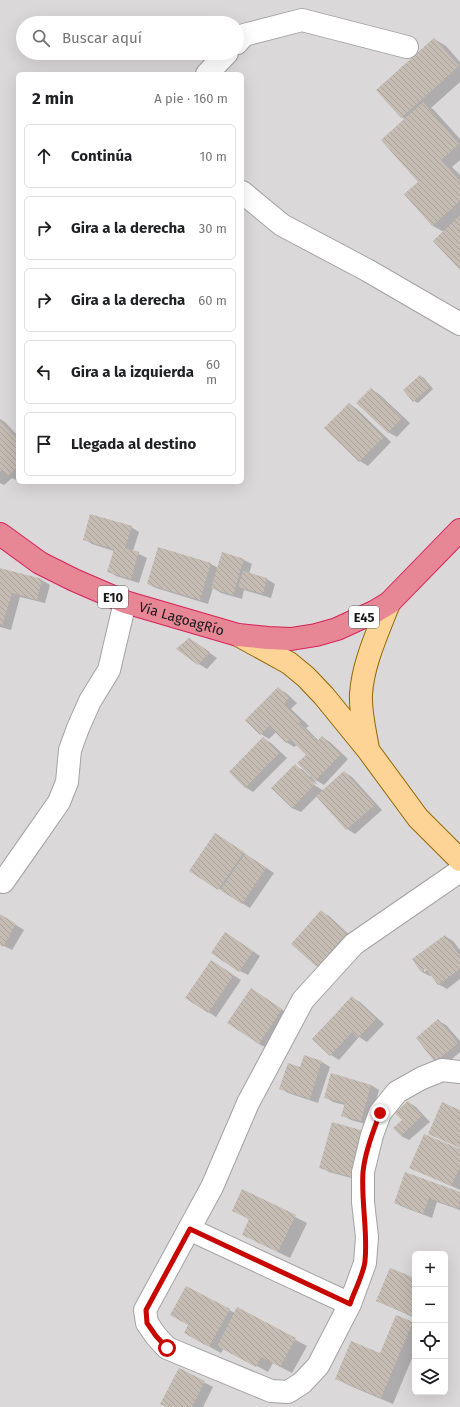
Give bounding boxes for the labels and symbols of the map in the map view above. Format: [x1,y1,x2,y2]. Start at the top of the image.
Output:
road number: E10 [98,586,128,608]
street label: Vía LagoagRío [137,598,226,639]
road number: E45 [349,606,379,628]
route end [371,1104,389,1122]
route start [158,1339,176,1357]

